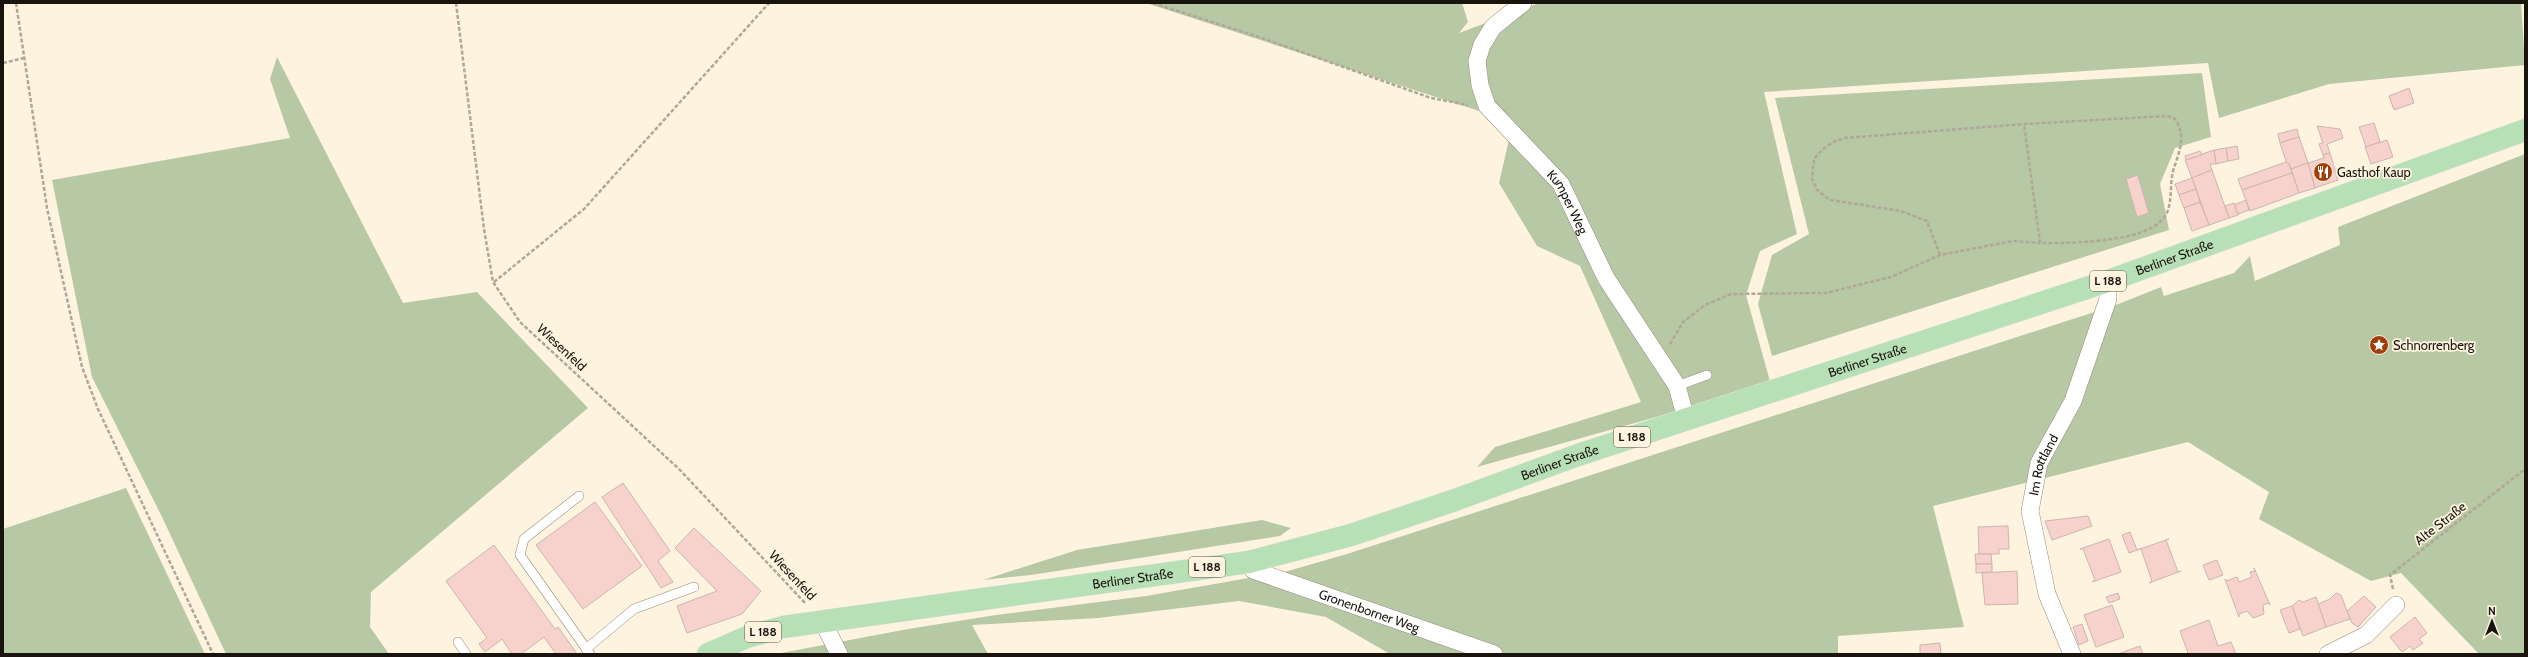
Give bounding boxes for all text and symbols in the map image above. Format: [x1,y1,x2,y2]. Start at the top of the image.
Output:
restaurant icon: Gasthof Kaup [2312,161,2334,183]
place label: Gasthof Kaup [2337,164,2411,180]
street label: Kumper Weg [1544,166,1592,237]
street label: Berliner Straße [2133,235,2216,278]
road number: L 188 [2090,271,2126,291]
street label: Wiesenfeld [534,320,590,374]
place icon: Schnorrenberg [2368,334,2390,356]
place label: Schnorrenberg [2393,337,2475,353]
street label: Berliner Straße [1826,340,1909,380]
road number: L 188 [1614,427,1650,447]
street label: Im Rottland [2025,431,2061,497]
street label: Berliner Straße [1519,441,1601,483]
street label: Alte Straße [2411,498,2469,548]
street label: Wiesenfeld [766,547,820,603]
road number: L 188 [1189,557,1225,577]
street label: Berliner Straße [1091,565,1175,592]
street label: Gronenborner Weg [1317,586,1422,636]
north arrow [2472,601,2512,641]
text: N [2488,604,2496,618]
road number: L 188 [745,622,781,642]

